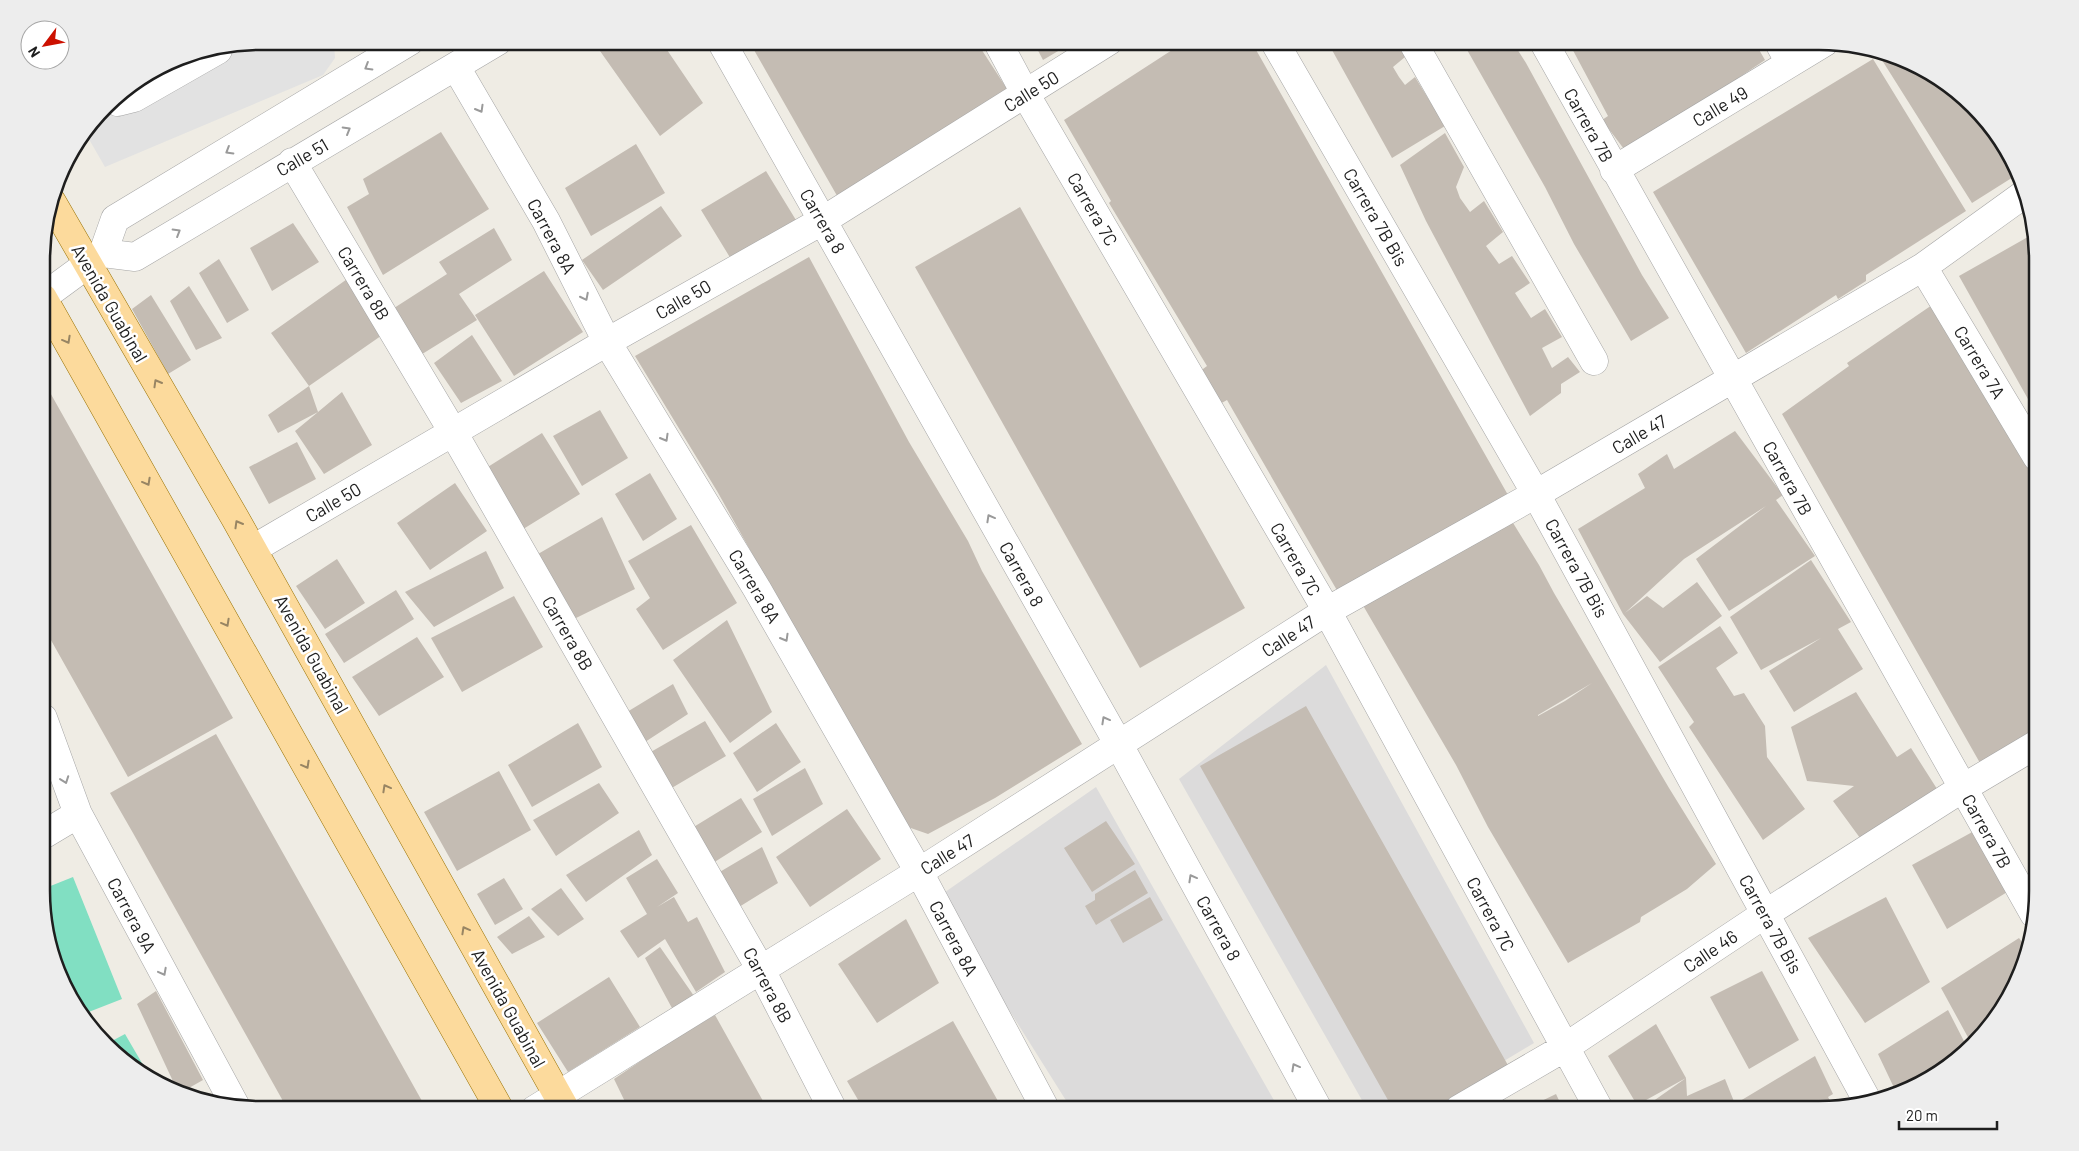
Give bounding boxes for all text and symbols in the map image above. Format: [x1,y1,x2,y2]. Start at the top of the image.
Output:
north arrow [20,20,70,70]
text: N [24,44,43,61]
one-way arrow [364,60,373,70]
street label: Calle 50 [999,66,1063,116]
street label: Calle 49 [1688,81,1752,131]
street label: Carrera 7B [1560,84,1618,166]
one-way arrow [474,104,484,113]
one-way arrow [341,127,350,137]
street label: Calle 51 [272,133,332,181]
one-way arrow [225,144,234,154]
street label: Carrera 7B Bis [1339,164,1413,270]
street label: Carrera 7C [1063,168,1123,250]
street label: Carrera 8 [796,185,850,257]
street label: Carrera 8A [523,195,581,278]
one-way arrow [171,228,180,238]
street label: Avenida Guabinal [67,240,153,366]
street label: Carrera 8B [333,242,395,324]
street label: Calle 50 [651,274,715,324]
one-way arrow [579,292,589,301]
street label: Carrera 7A [1950,321,2010,403]
one-way arrow [61,335,71,344]
one-way arrow [153,380,163,389]
street label: Calle 47 [1608,409,1671,458]
one-way arrow [659,433,669,442]
street label: Carrera 7B [1759,437,1817,519]
one-way arrow [140,476,150,485]
street label: Calle 50 [301,477,365,527]
one-way arrow [987,514,997,523]
street label: Carrera 7B Bis [1541,515,1613,621]
street label: Carrera 7C [1266,518,1326,600]
one-way arrow [235,520,245,529]
street label: Carrera 8 [995,537,1049,611]
street label: Carrera 8A [724,545,786,627]
street label: Avenida Guabinal [270,591,354,717]
street label: Carrera 8B [538,592,598,674]
street label: Calle 47 [1257,610,1319,661]
one-way arrow [220,618,230,627]
one-way arrow [778,632,788,641]
one-way arrow [1101,717,1111,726]
one-way arrow [300,760,310,769]
one-way arrow [60,776,70,784]
one-way arrow [382,784,392,793]
street label: Carrera 7B [1958,790,2016,872]
street label: Calle 47 [916,829,978,879]
street label: Carrera 7B Bis [1735,871,1807,977]
street label: Carrera 7C [1462,873,1520,955]
street label: Carrera 9A [103,874,161,957]
one-way arrow [1188,874,1198,883]
street label: Carrera 8 [1192,891,1246,965]
street label: Carrera 8A [925,897,983,980]
street label: Calle 46 [1679,925,1741,977]
one-way arrow [462,926,472,935]
street label: Carrera 8B [739,943,797,1027]
street label: Avenida Guabinal [467,945,551,1071]
one-way arrow [157,966,167,975]
one-way arrow [1291,1063,1301,1072]
scale bar [1899,1098,1996,1130]
text: 20 m [1906,1106,1938,1124]

